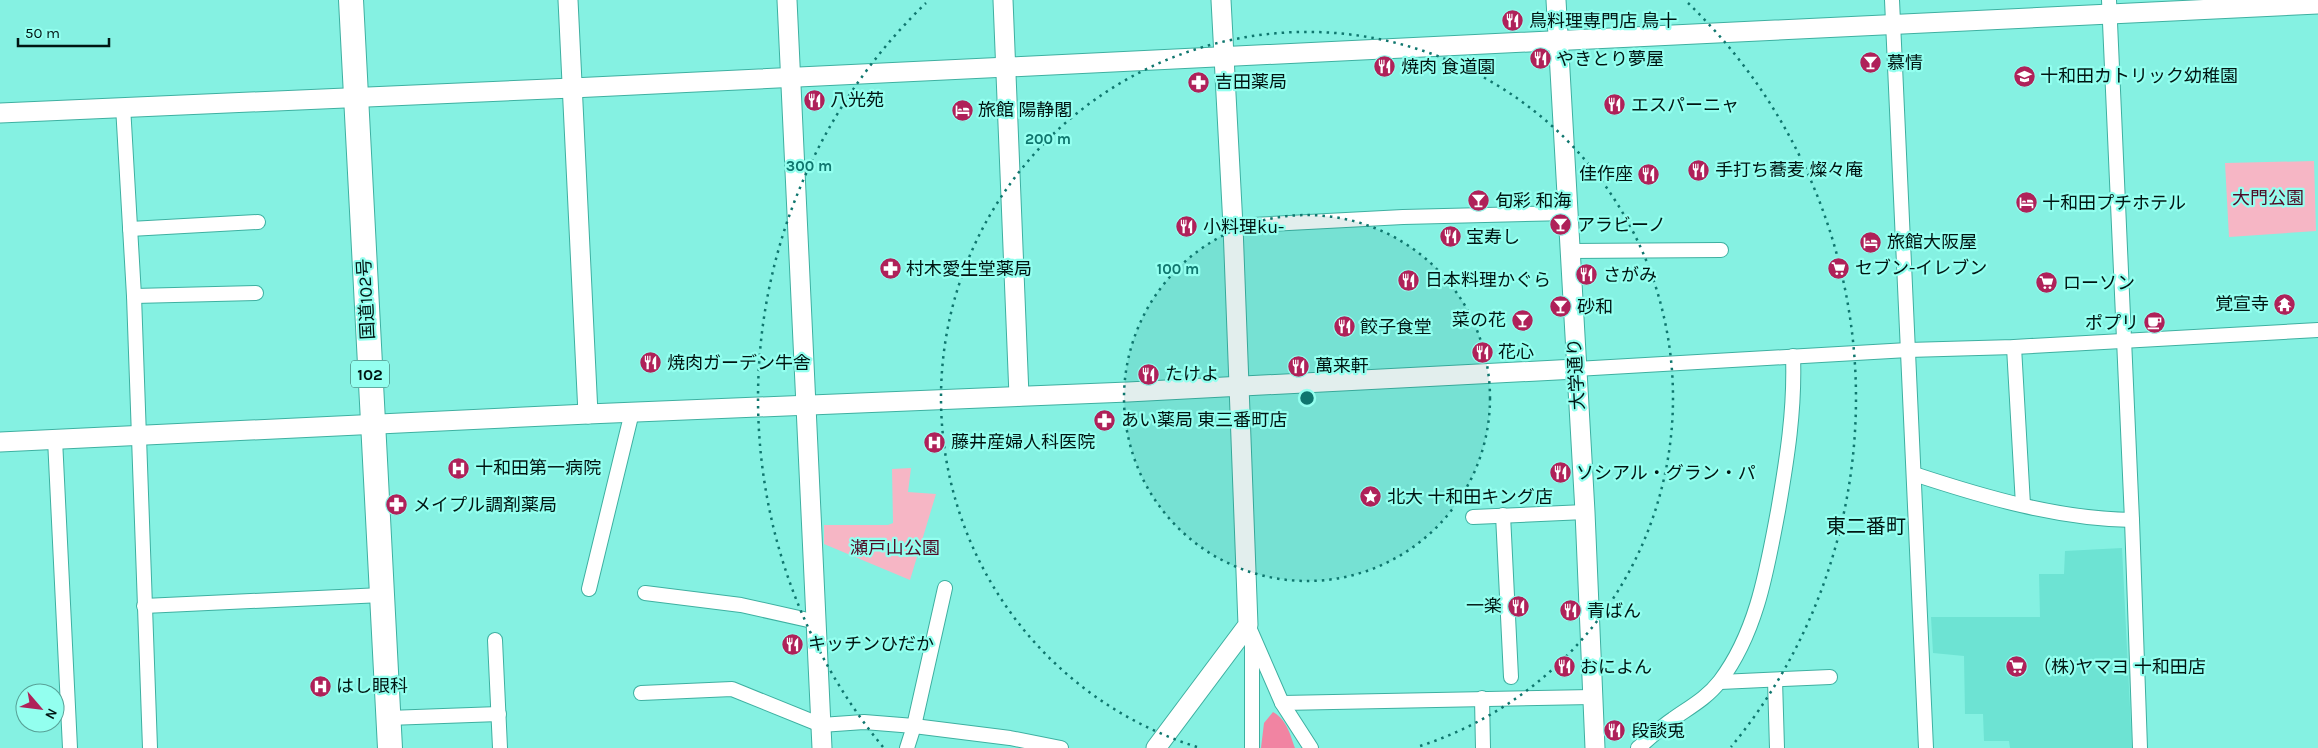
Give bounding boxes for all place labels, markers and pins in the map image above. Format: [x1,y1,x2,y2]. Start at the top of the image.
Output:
restaurant icon: 鳥料理専門店 鳥十 [1501,9,1525,33]
place label: 鳥料理専門店 鳥十 [1529,10,1677,32]
restaurant icon: やきとり夢屋 [1528,47,1552,71]
place label: やきとり夢屋 [1556,48,1664,70]
bar icon: 慕情 [1859,51,1883,75]
place label: 慕情 [1887,52,1923,74]
restaurant icon: 焼肉 食道園 [1373,55,1397,79]
place label: 焼肉 食道園 [1401,56,1495,78]
school or university icon: 十和田カトリック幼稚園 [2012,64,2036,88]
place label: 十和田カトリック幼稚園 [2040,65,2238,87]
pharmacy icon: 吉田薬局 [1187,70,1211,94]
place label: 吉田薬局 [1215,71,1287,93]
restaurant icon: 八光苑 [802,88,826,112]
place label: 八光苑 [830,89,884,111]
restaurant icon: エスパーニャ [1603,93,1627,117]
place label: エスパーニャ [1631,94,1739,116]
hotel icon: 旅館 陽静閣 [950,98,974,122]
place label: 旅館 陽静閣 [978,99,1072,121]
restaurant icon: 手打ち蕎麦 燦々庵 [1687,158,1711,182]
place label: 手打ち蕎麦 燦々庵 [1715,159,1863,181]
restaurant icon: 佳作座 [1637,162,1661,186]
place label: 佳作座 [1579,163,1633,185]
bar icon: 旬彩 和海 [1467,189,1491,213]
place label: 旬彩 和海 [1495,190,1571,212]
hotel icon: 十和田プチホテル [2014,191,2038,215]
place label: 十和田プチホテル [2042,192,2186,214]
bar icon: アラビーノ [1549,213,1573,237]
place label: アラビーノ [1577,214,1666,236]
restaurant icon: 小料理ku- [1175,215,1199,239]
place label: 小料理ku- [1203,216,1284,238]
restaurant icon: 宝寿し [1438,225,1462,249]
place label: 宝寿し [1466,226,1520,248]
hotel icon: 旅館大阪屋 [1859,230,1883,254]
place label: 旅館大阪屋 [1887,231,1977,253]
supermarket icon: セブン-イレブン [1827,256,1851,280]
pharmacy icon: 村木愛生堂薬局 [878,257,902,281]
place label: セブン-イレブン [1855,257,1987,279]
place label: 村木愛生堂薬局 [906,258,1032,280]
restaurant icon: さがみ [1575,263,1599,287]
place label: さがみ [1603,264,1657,286]
restaurant icon: 日本料理かぐら [1397,268,1421,292]
place label: 日本料理かぐら [1425,269,1551,291]
supermarket icon: ローソン [2035,271,2059,295]
place label: ローソン [2063,272,2135,294]
temple icon: 覚宣寺 [2273,292,2297,316]
place label: 覚宣寺 [2215,293,2269,315]
bar icon: 砂和 [1549,295,1573,319]
place label: 砂和 [1577,296,1613,318]
bar icon: 菜の花 [1510,308,1534,332]
place label: 菜の花 [1452,309,1506,331]
cafe icon: ポプリ [2143,311,2167,335]
place label: ポプリ [2085,312,2139,334]
restaurant icon: 餃子食堂 [1332,315,1356,339]
place label: 餃子食堂 [1360,316,1432,338]
restaurant icon: 花心 [1470,340,1494,364]
place label: 花心 [1498,341,1534,363]
restaurant icon: 焼肉ガーデン牛舎 [639,351,663,375]
place label: 焼肉ガーデン牛舎 [667,352,811,374]
restaurant icon: 萬来軒 [1287,354,1311,378]
place label: 萬来軒 [1315,355,1369,377]
restaurant icon: たけよ [1137,362,1161,386]
place label: たけよ [1165,363,1219,385]
centre of rings [1298,389,1316,407]
pharmacy icon: あい薬局 東三番町店 [1093,408,1117,432]
place label: あい薬局 東三番町店 [1121,409,1287,431]
hospital icon: 藤井産婦人科医院 [923,430,947,454]
place label: 藤井産婦人科医院 [951,431,1095,453]
hospital icon: 十和田第一病院 [447,456,471,480]
place label: 十和田第一病院 [475,457,601,479]
restaurant icon: ソシアル・グラン・パ [1548,461,1572,485]
place label: ソシアル・グラン・パ [1576,462,1756,484]
place icon: 北大 十和田キング店 [1359,485,1383,509]
place label: 北大 十和田キング店 [1387,486,1553,508]
pharmacy icon: メイプル調剤薬局 [385,493,409,517]
place label: メイプル調剤薬局 [413,494,557,516]
restaurant icon: 一楽 [1506,594,1530,618]
place label: 一楽 [1466,595,1502,617]
restaurant icon: 青ばん [1559,599,1583,623]
place label: 青ばん [1587,600,1641,622]
restaurant icon: キッチンひだか [780,632,804,656]
place label: キッチンひだか [808,633,934,655]
restaurant icon: おによん [1552,655,1576,679]
supermarket icon: （株)ヤマヨ 十和田店 [2005,655,2029,679]
place label: おによん [1580,656,1652,678]
place label: （株)ヤマヨ 十和田店 [2033,656,2206,678]
hospital icon: はし眼科 [308,674,332,698]
place label: はし眼科 [336,675,408,697]
restaurant icon: 段談兎 [1603,719,1627,743]
place label: 段談兎 [1631,720,1685,742]

